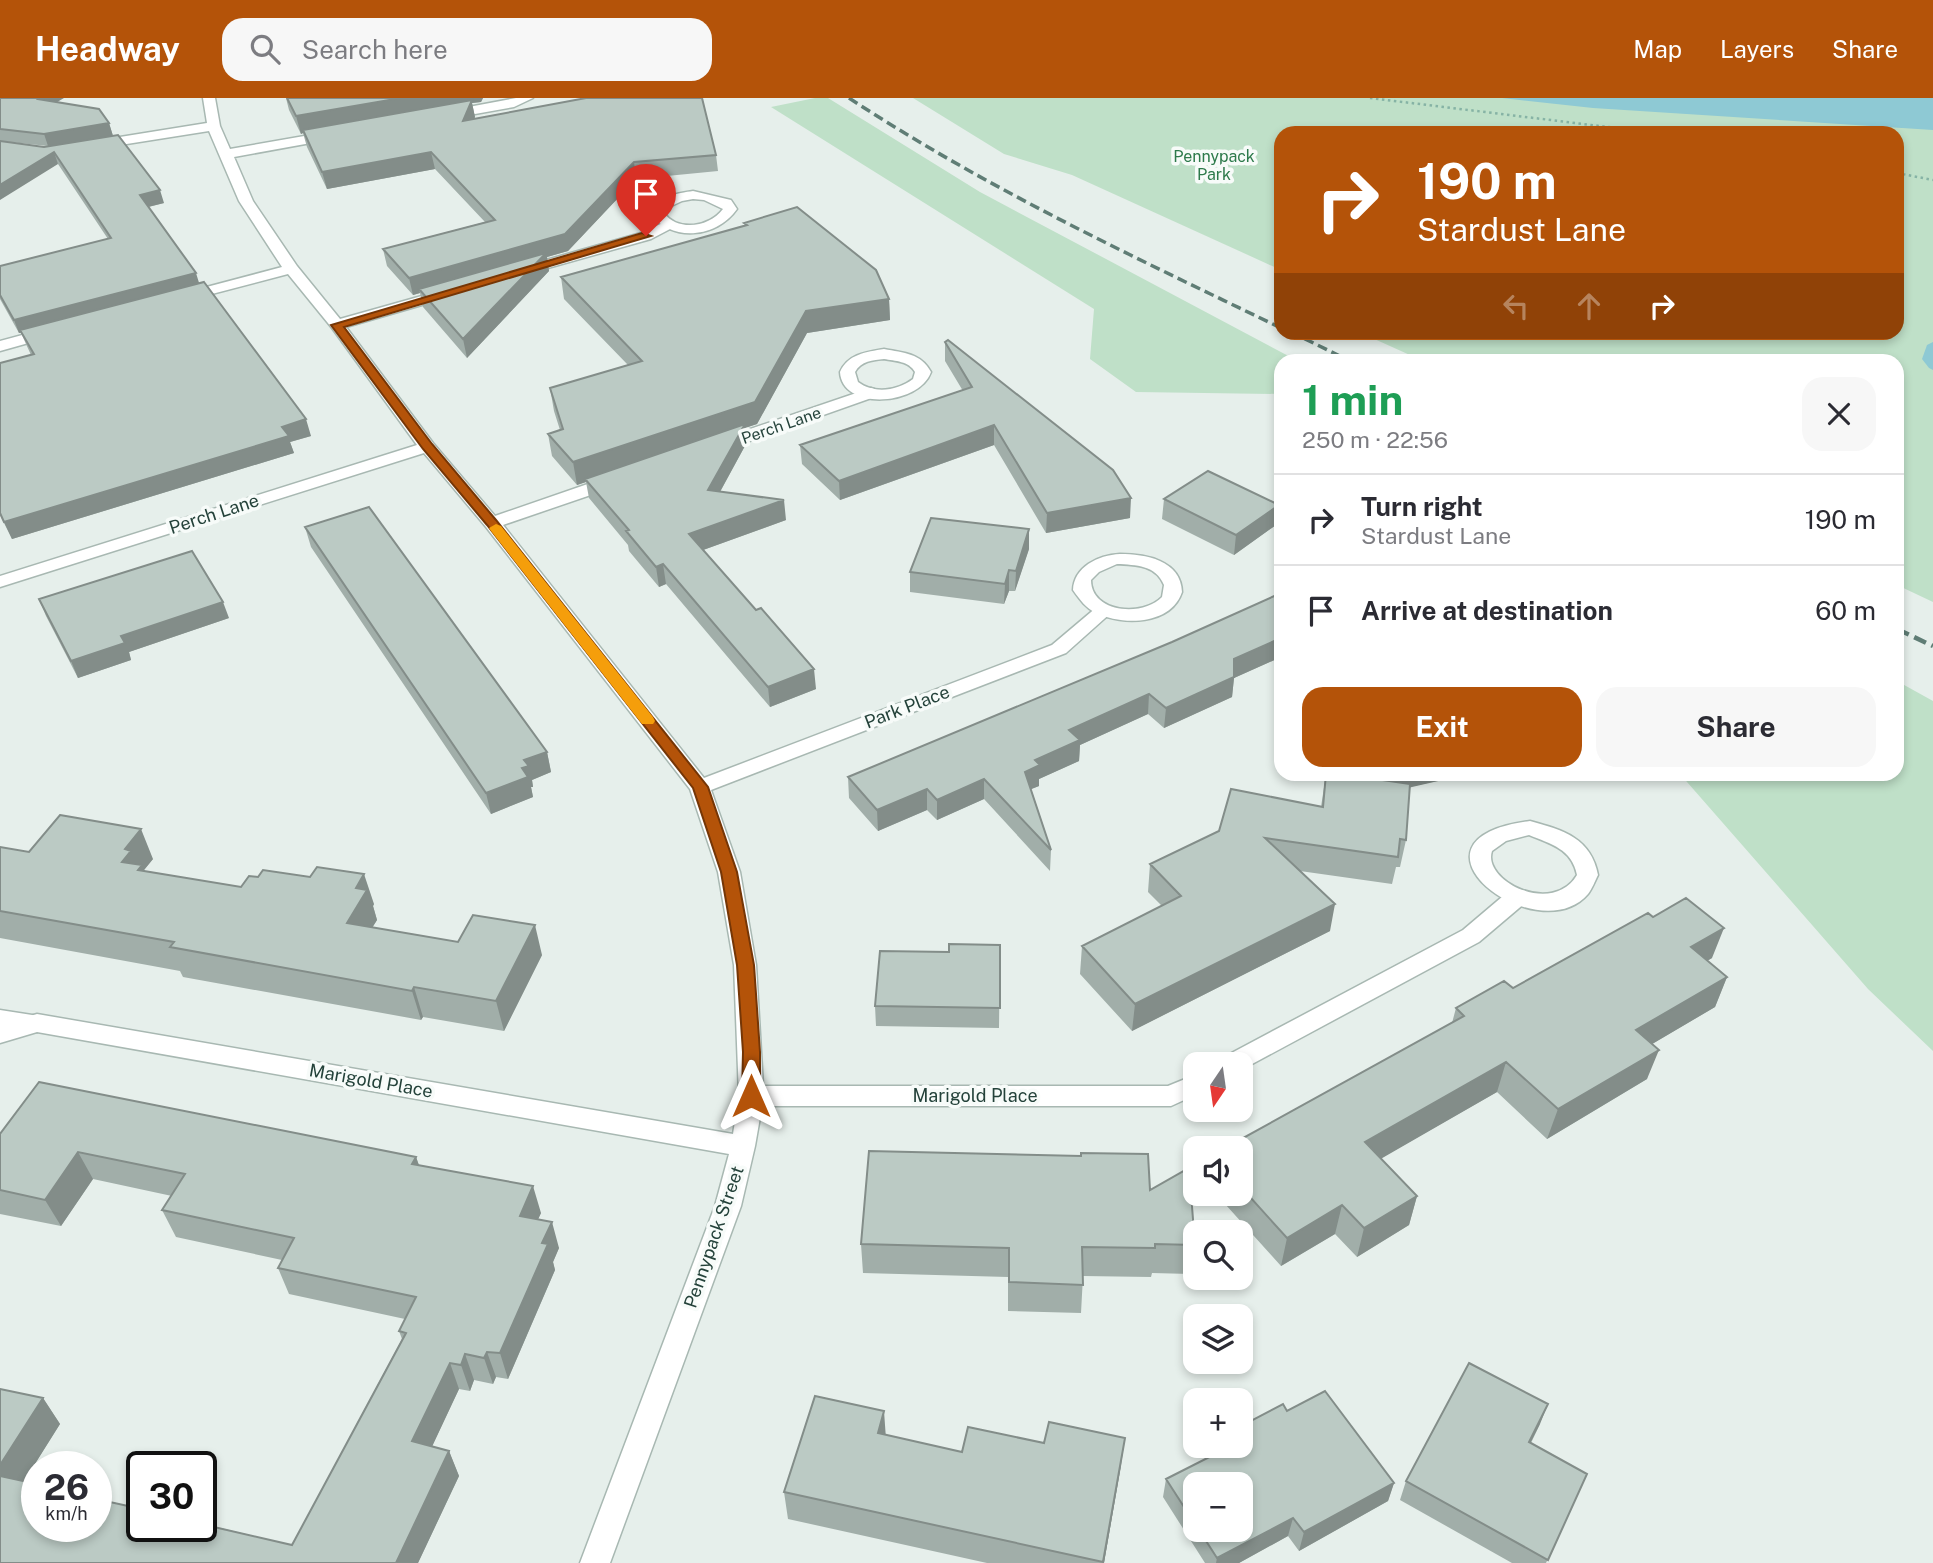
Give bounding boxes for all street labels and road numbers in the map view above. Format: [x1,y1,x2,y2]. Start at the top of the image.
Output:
street label: Perch Lane [739,403,824,448]
street label: Perch Lane [166,489,262,538]
street label: Park Place [861,681,952,732]
street label: Marigold Place [308,1059,435,1102]
street label: Marigold Place [912,1085,1038,1106]
street label: Pennypack Street [679,1163,748,1311]

